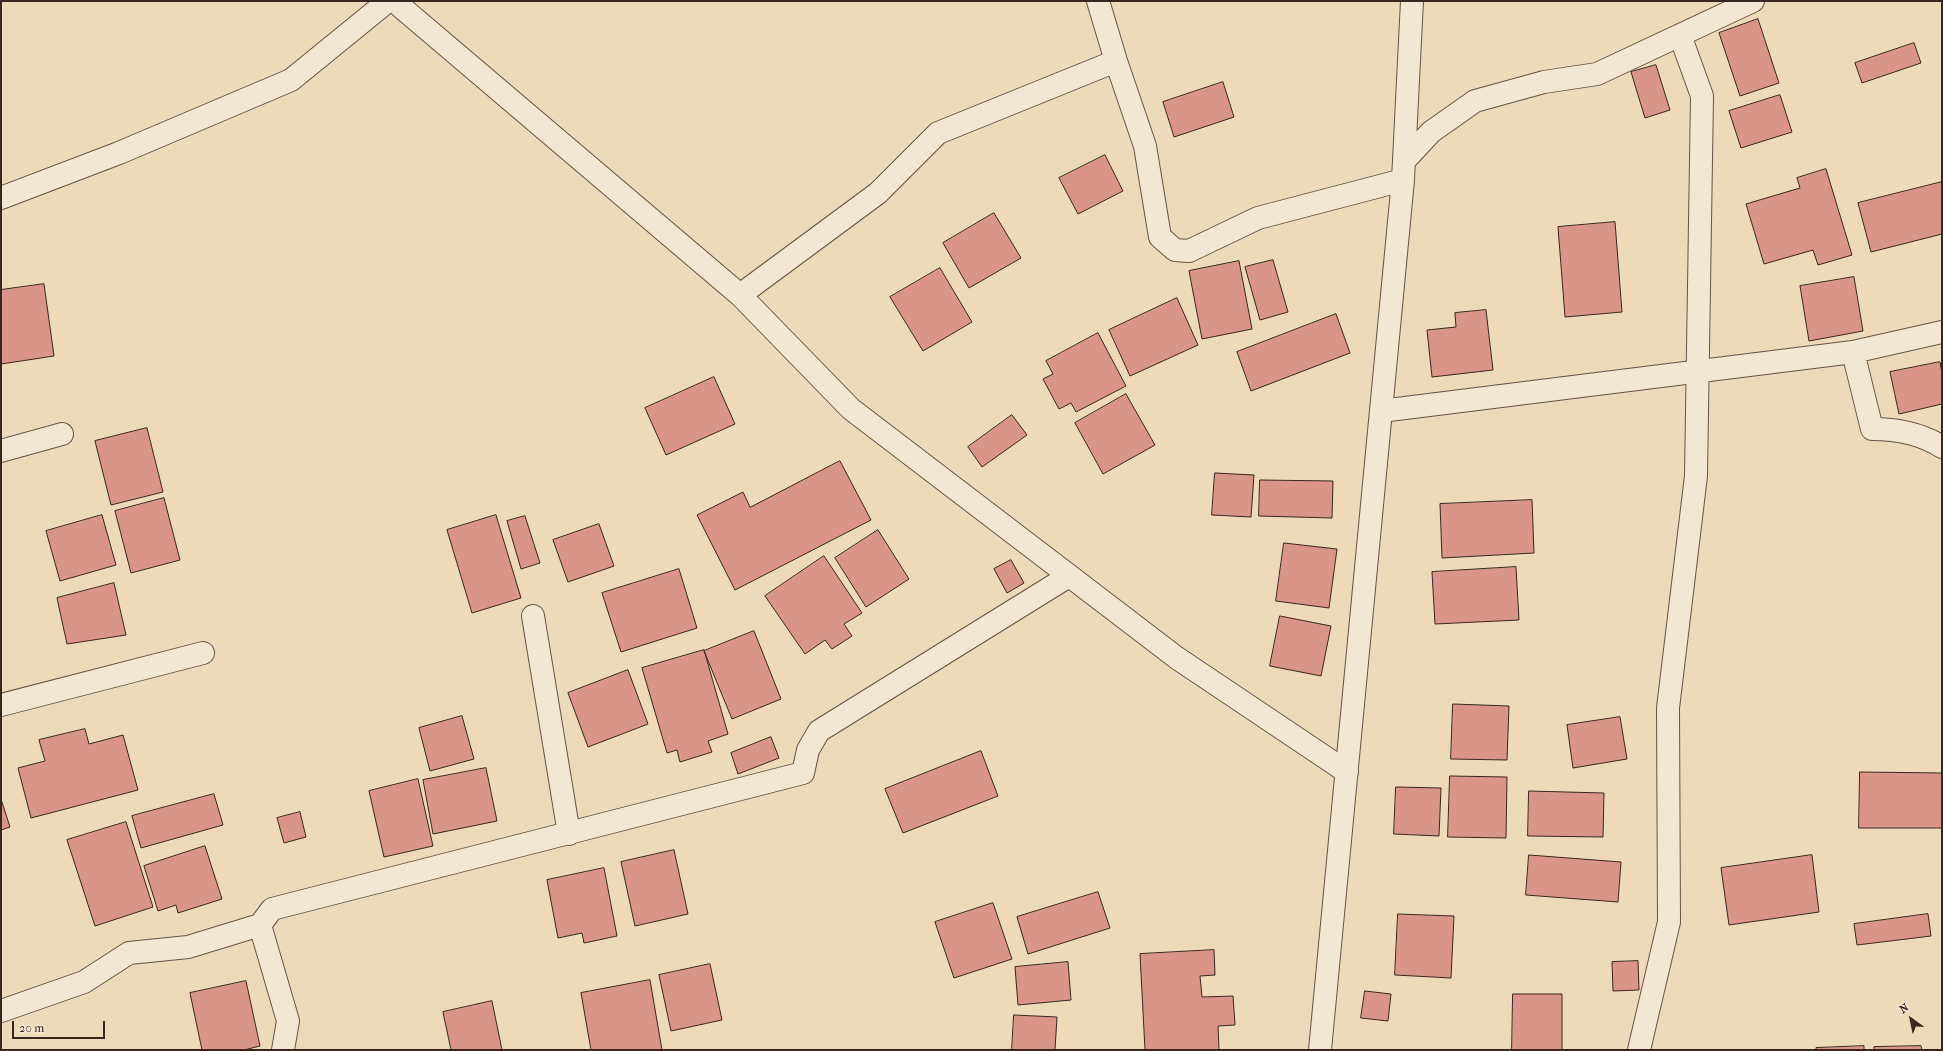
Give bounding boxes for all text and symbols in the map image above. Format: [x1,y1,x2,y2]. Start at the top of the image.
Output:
north arrow [1891,999,1931,1039]
text: N [1897,1001,1911,1016]
scale bar [14,1013,107,1039]
text: 20 m [19,1021,44,1035]

